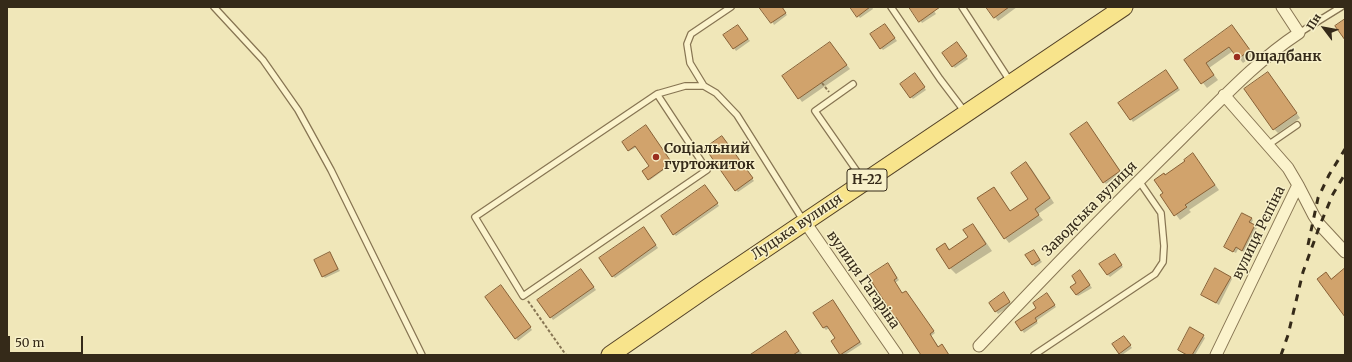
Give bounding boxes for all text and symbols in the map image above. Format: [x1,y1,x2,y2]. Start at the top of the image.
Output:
north arrow [1304,8,1344,48]
text: Пн [1304,11,1324,32]
place label: Ощадбанк [1245,49,1321,65]
marker: Ощадбанк [1232,52,1242,62]
place label: Соціальний гуртожиток [664,141,755,174]
marker: Соціальний гуртожиток [651,152,661,162]
street label: Заводська вулиця [1039,158,1141,260]
road number: Н-22 [847,169,887,191]
street label: вулиця Рєпіна [1229,183,1289,283]
street label: Луцька вулиця [748,190,846,264]
street label: вулиця Гагаріна [823,228,903,332]
scale bar [10,328,85,354]
text: 50 m [15,335,44,350]

